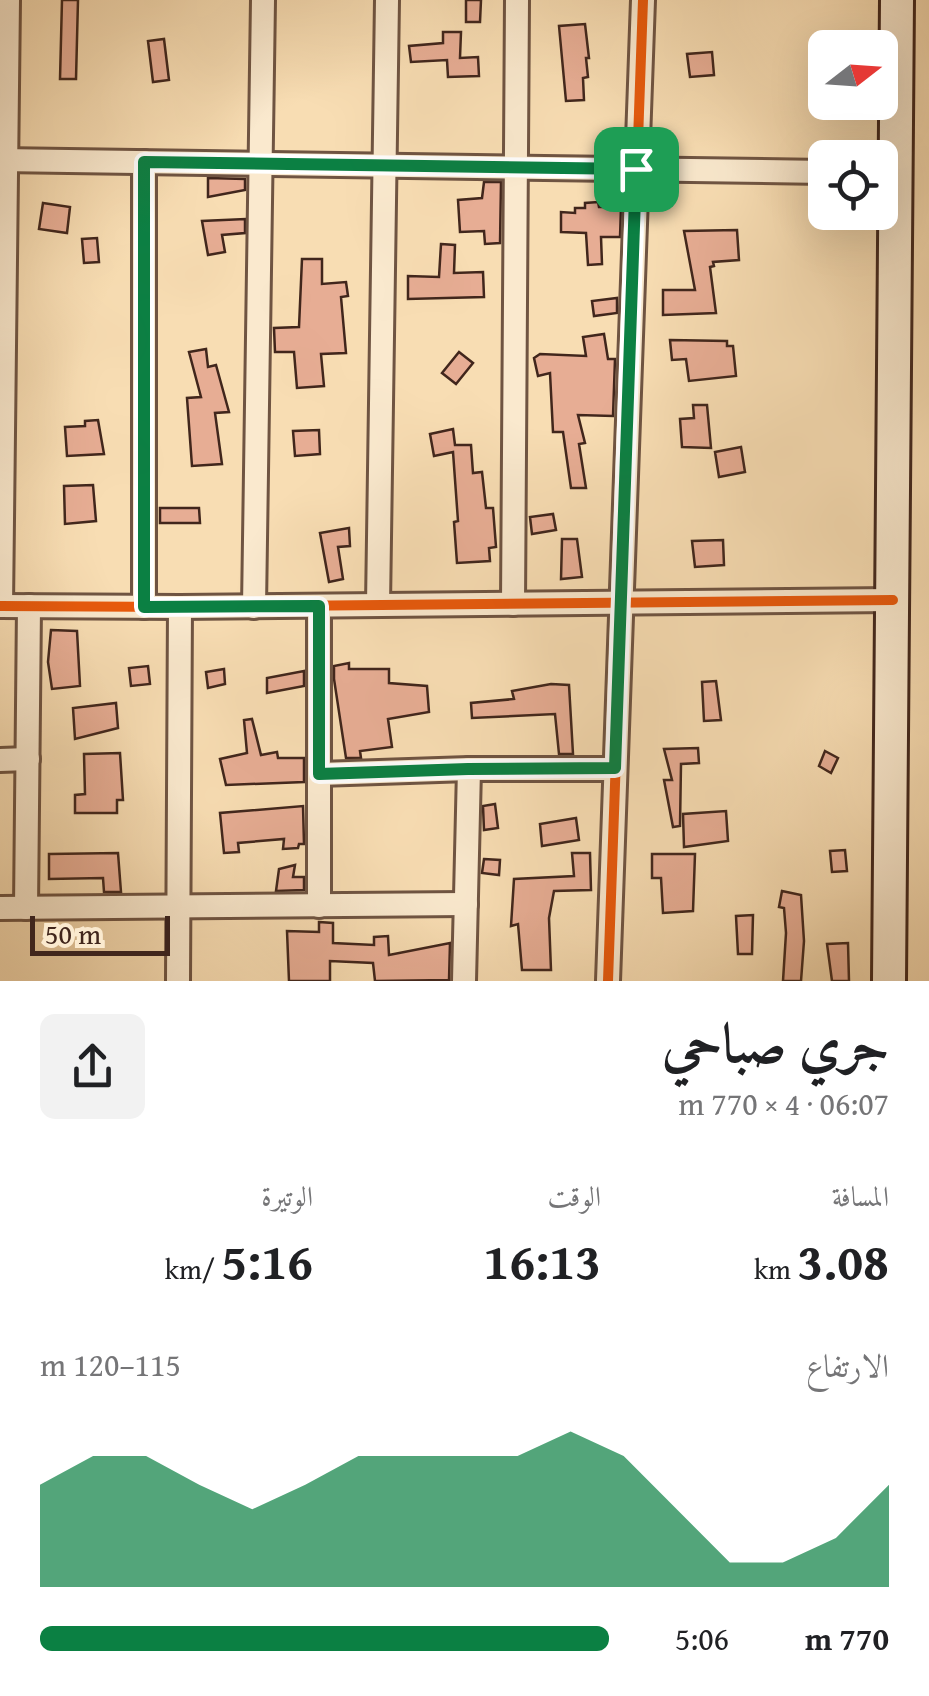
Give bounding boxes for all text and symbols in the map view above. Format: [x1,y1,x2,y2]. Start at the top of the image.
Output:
north arrow [808,30,898,120]
map controls [808,30,898,230]
pin [594,127,679,212]
button: locate [808,140,898,230]
icon: arrive [609,142,664,197]
scale bar [30,911,170,956]
text: 50 m [45,913,101,954]
text: جري صباحي [662,1002,889,1082]
button: share [40,1014,145,1119]
text: 06:07 · 4 × 770 m [678,1080,889,1127]
text: الوتيرة [261,1175,313,1216]
text: الوقت [547,1175,601,1216]
text: المسافة [832,1175,889,1216]
text: 5:16 [221,1224,313,1297]
text: 16:13 [483,1224,601,1297]
text: 3.08 [797,1224,889,1297]
text: /km [165,1248,221,1289]
text: km [754,1248,797,1289]
text: 115–120 m [40,1341,181,1388]
text: الارتفاع [806,1342,889,1389]
text: 5:06 [675,1615,729,1662]
text: 770 m [805,1615,889,1662]

